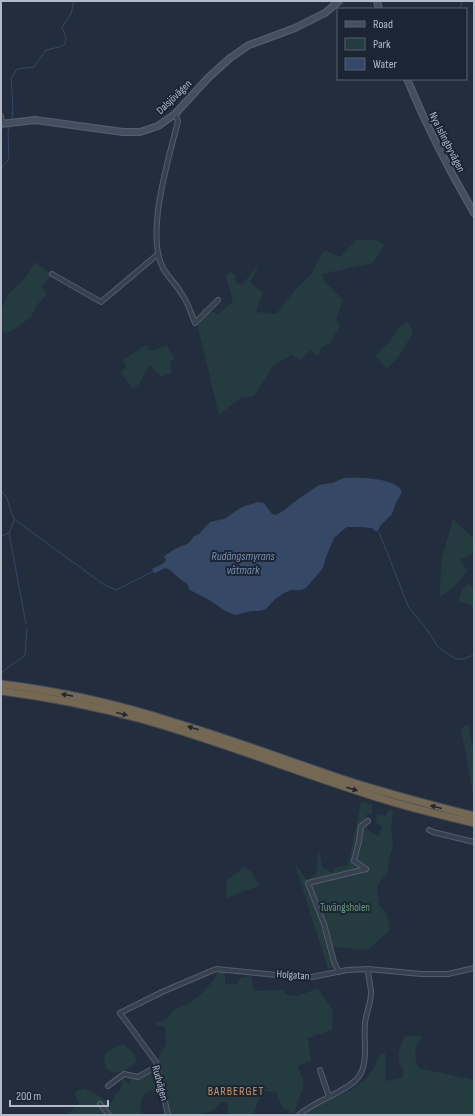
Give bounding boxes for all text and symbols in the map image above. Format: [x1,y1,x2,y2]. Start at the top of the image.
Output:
legend [337,8,467,80]
text: Road [373,17,393,32]
text: Park [373,37,391,52]
text: Water [373,57,397,72]
street label: Dalsjövägen [154,77,194,117]
street label: Nya Islingbyvägen [426,110,468,175]
water label: Rudängsmyrans våtmark [211,549,276,578]
one-way arrow [61,692,73,698]
one-way arrow [116,712,128,718]
one-way arrow [186,725,198,731]
one-way arrow [346,786,358,792]
one-way arrow [430,803,442,809]
park label: Tuvängsholen [320,901,370,914]
street label: Holgatan [276,967,310,983]
street label: Rudvägen [149,1064,171,1102]
scale bar [10,1082,108,1108]
district label: BARBERGET [208,1084,264,1099]
text: 200 m [16,1089,42,1104]

